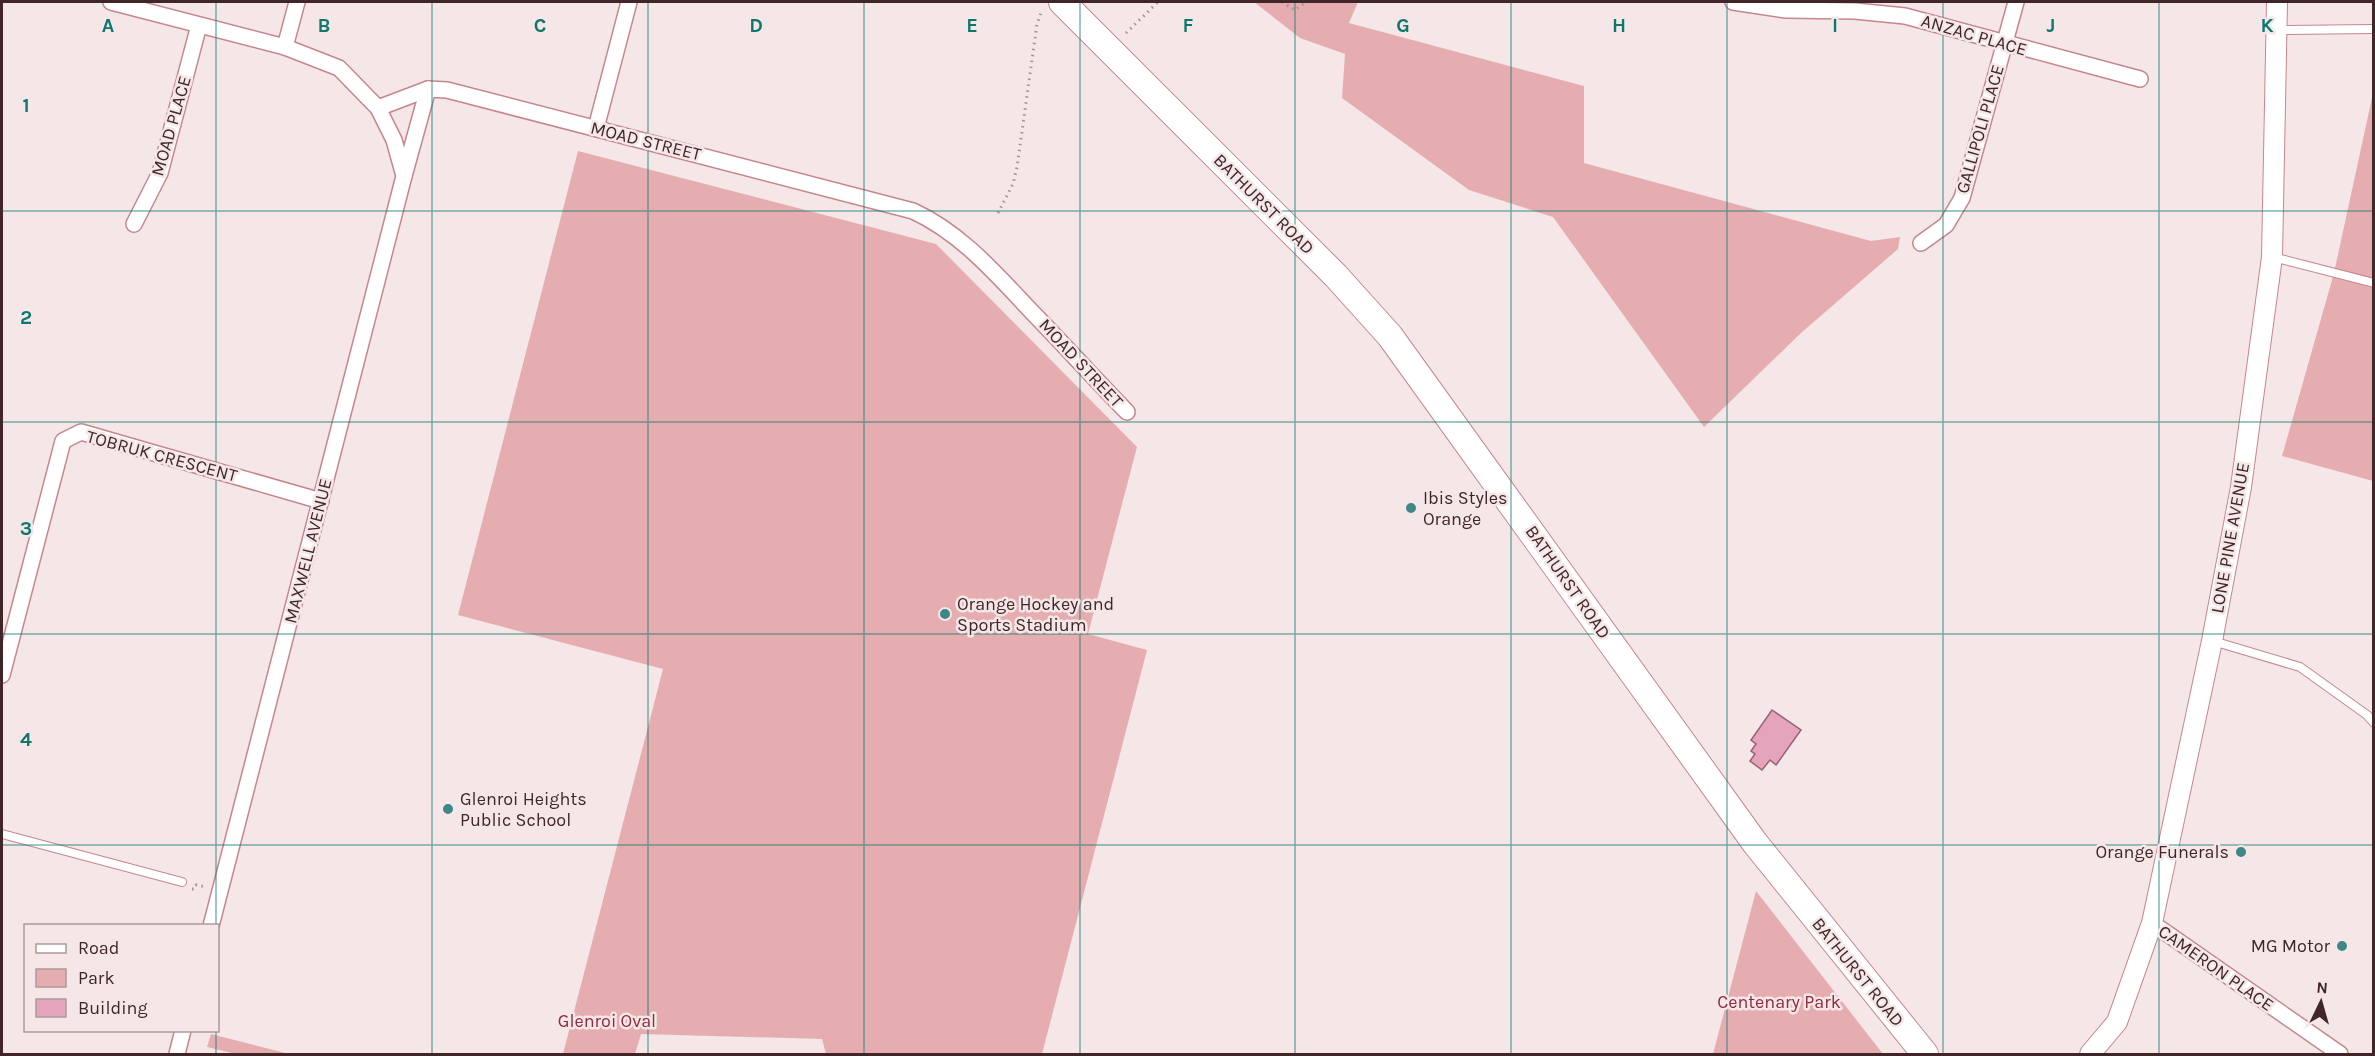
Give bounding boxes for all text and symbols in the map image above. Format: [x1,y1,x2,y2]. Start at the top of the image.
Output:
street label: ANZAC PLACE [1919,9,2029,61]
text: A [102,14,115,37]
text: B [318,14,330,37]
text: C [534,14,546,37]
text: D [749,14,763,37]
text: E [966,14,978,37]
text: F [1183,14,1194,37]
text: G [1396,14,1410,37]
text: H [1612,14,1626,37]
text: I [1832,14,1838,37]
text: J [2047,14,2055,37]
text: K [2260,14,2274,37]
street label: GALLIPOLI PLACE [1951,62,2009,196]
street label: MOAD PLACE [146,73,196,179]
text: 1 [22,94,30,117]
street label: MOAD STREET [588,117,704,165]
street label: BATHURST ROAD [1209,149,1319,259]
text: 2 [20,306,32,329]
street label: MOAD STREET [1034,314,1128,412]
street label: TOBRUK CRESCENT [84,425,240,487]
street label: LONE PINE AVENUE [2206,461,2254,615]
street label: MAXWELL AVENUE [279,476,337,626]
place label: Ibis Styles Orange [1423,487,1508,530]
marker: Ibis Styles Orange [1404,501,1418,515]
text: 3 [20,517,32,540]
street label: BATHURST ROAD [1521,521,1615,643]
place label: Orange Hockey and Sports Stadium [957,593,1114,636]
marker: Orange Hockey and Sports Stadium [938,607,952,621]
text: 4 [20,728,32,751]
place label: Glenroi Heights Public School [460,788,587,831]
marker: Glenroi Heights Public School [441,802,455,816]
place label: Orange Funerals [2096,841,2229,863]
marker: Orange Funerals [2234,845,2248,859]
street label: BATHURST ROAD [1807,913,1909,1031]
street label: CAMERON PLACE [2154,920,2278,1016]
legend [24,924,219,1032]
place label: MG Motor [2251,935,2330,957]
text: Road [78,937,119,959]
marker: MG Motor [2335,939,2349,953]
text: Park [78,967,115,989]
north arrow [2291,972,2351,1032]
text: N [2316,978,2329,998]
park label: Centenary Park [1717,991,1841,1013]
text: Building [78,997,148,1019]
park label: Glenroi Oval [558,1010,656,1032]

